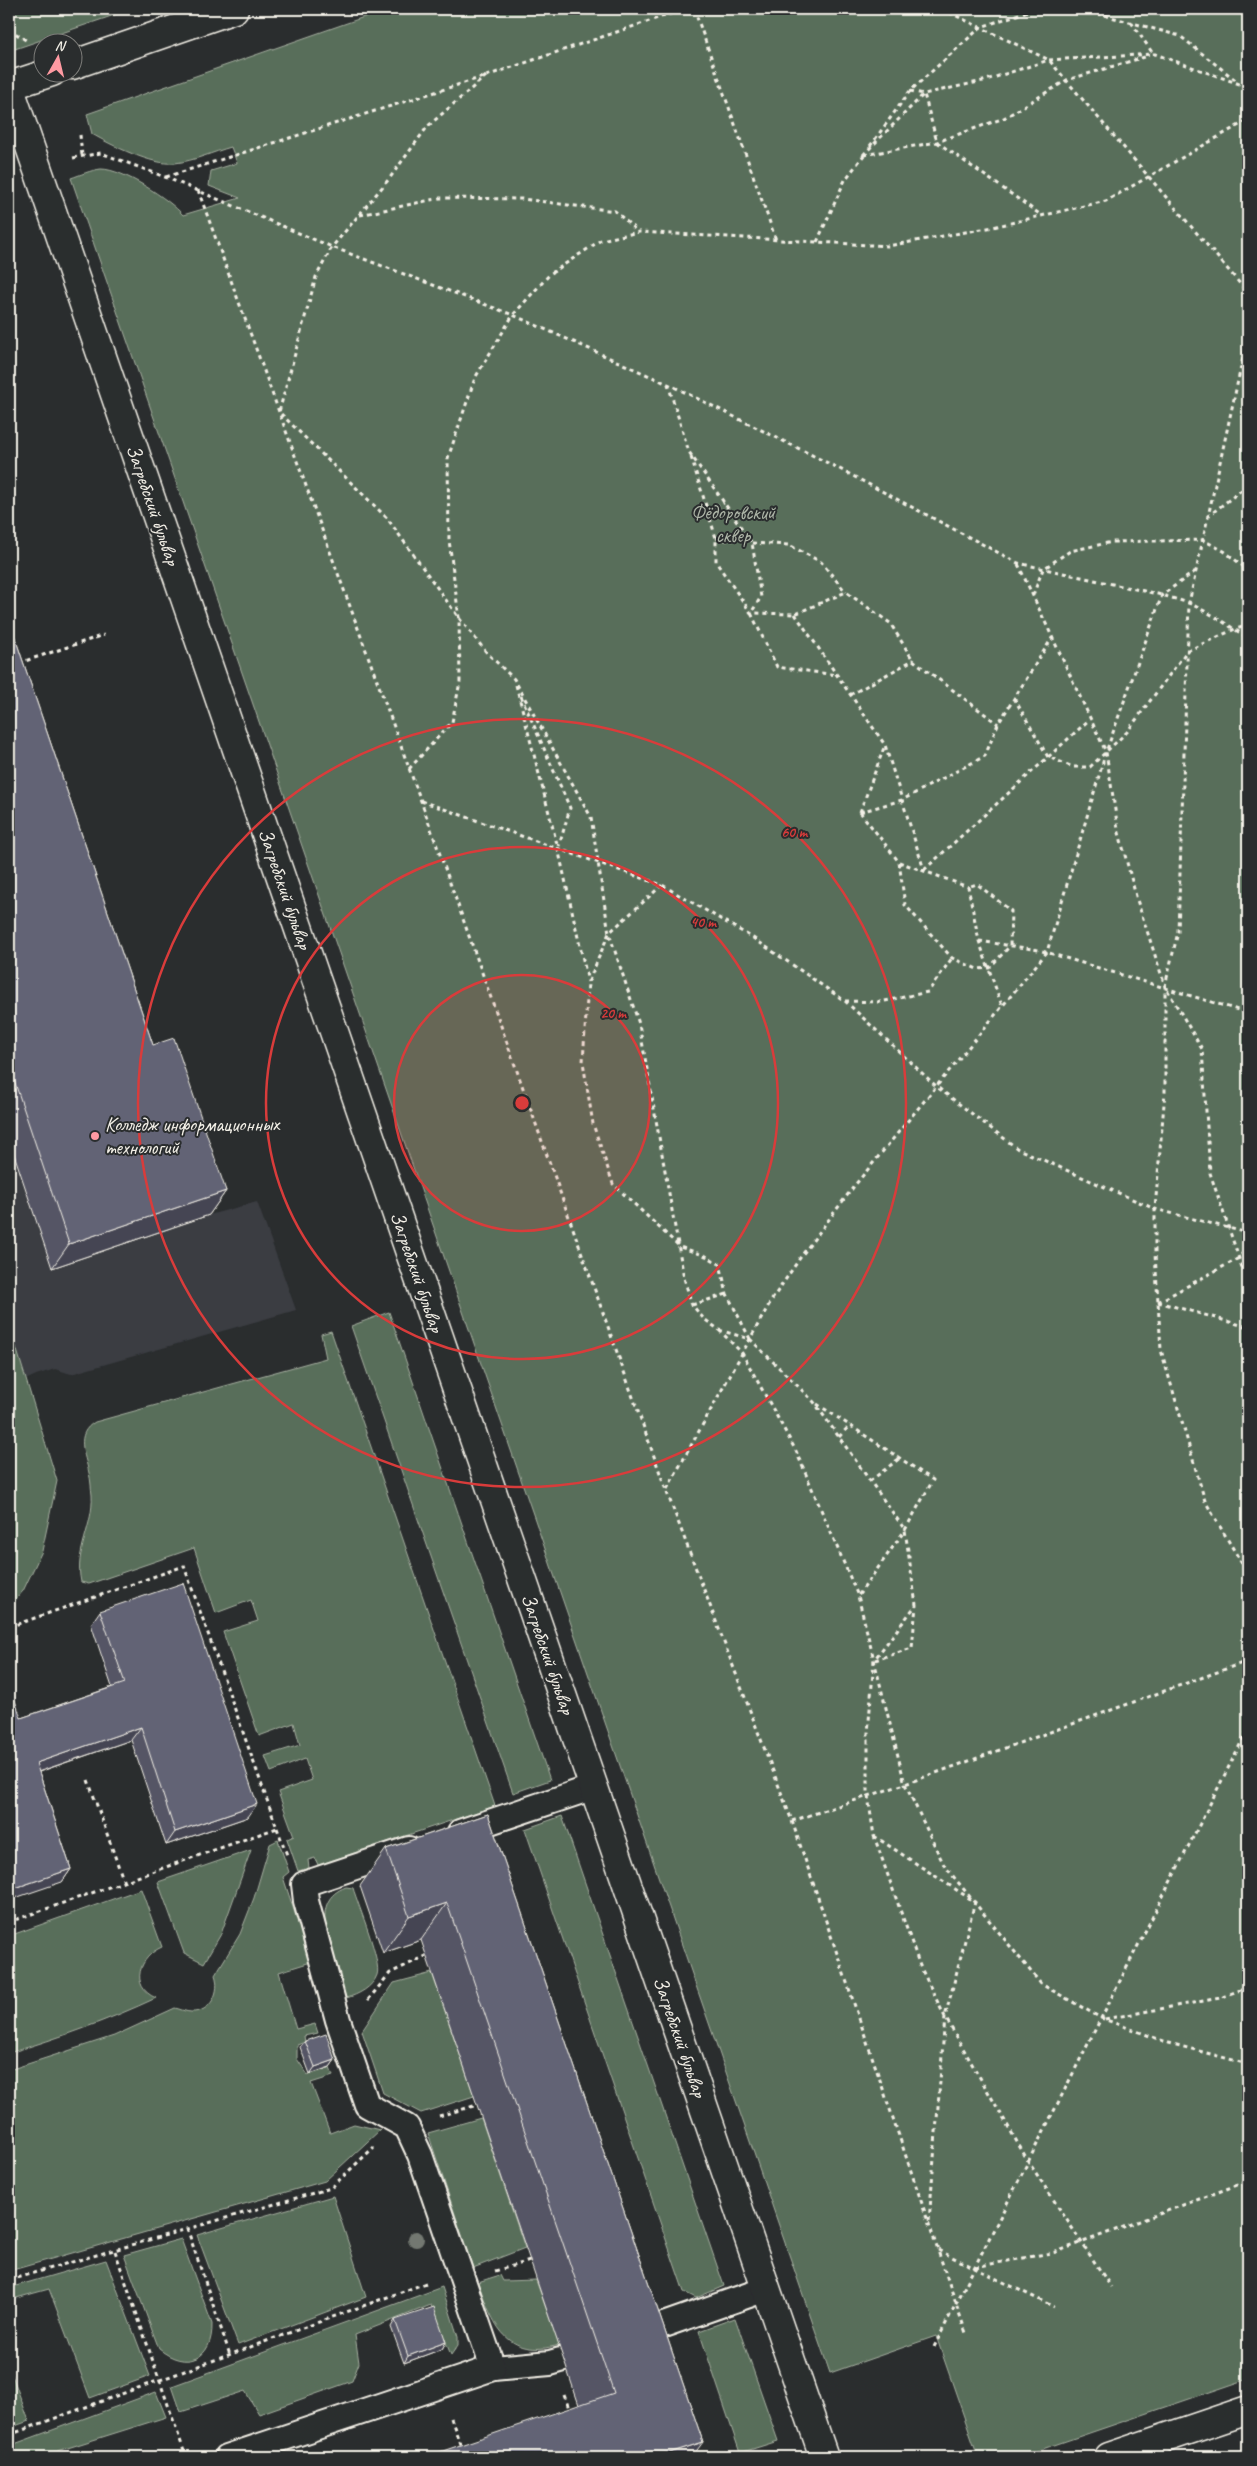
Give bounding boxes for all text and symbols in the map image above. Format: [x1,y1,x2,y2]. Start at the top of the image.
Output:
north arrow [32,32,82,82]
text: N [54,37,68,55]
street label: Загребский бульвар [121,441,186,570]
park label: Фёдоровский сквер [691,500,777,548]
text: 60 m [781,823,808,842]
street label: Загребский бульвар [253,825,318,954]
text: 40 m [690,913,717,932]
text: 20 m [600,1004,627,1023]
centre of rings [513,1094,531,1112]
place label: Колледж информационных технологий [105,1112,281,1160]
marker: Колледж информационных технологий [89,1130,101,1142]
street label: Загребский бульвар [385,1208,450,1337]
street label: Загребский бульвар [516,1590,581,1719]
street label: Загребский бульвар [648,1973,713,2102]

